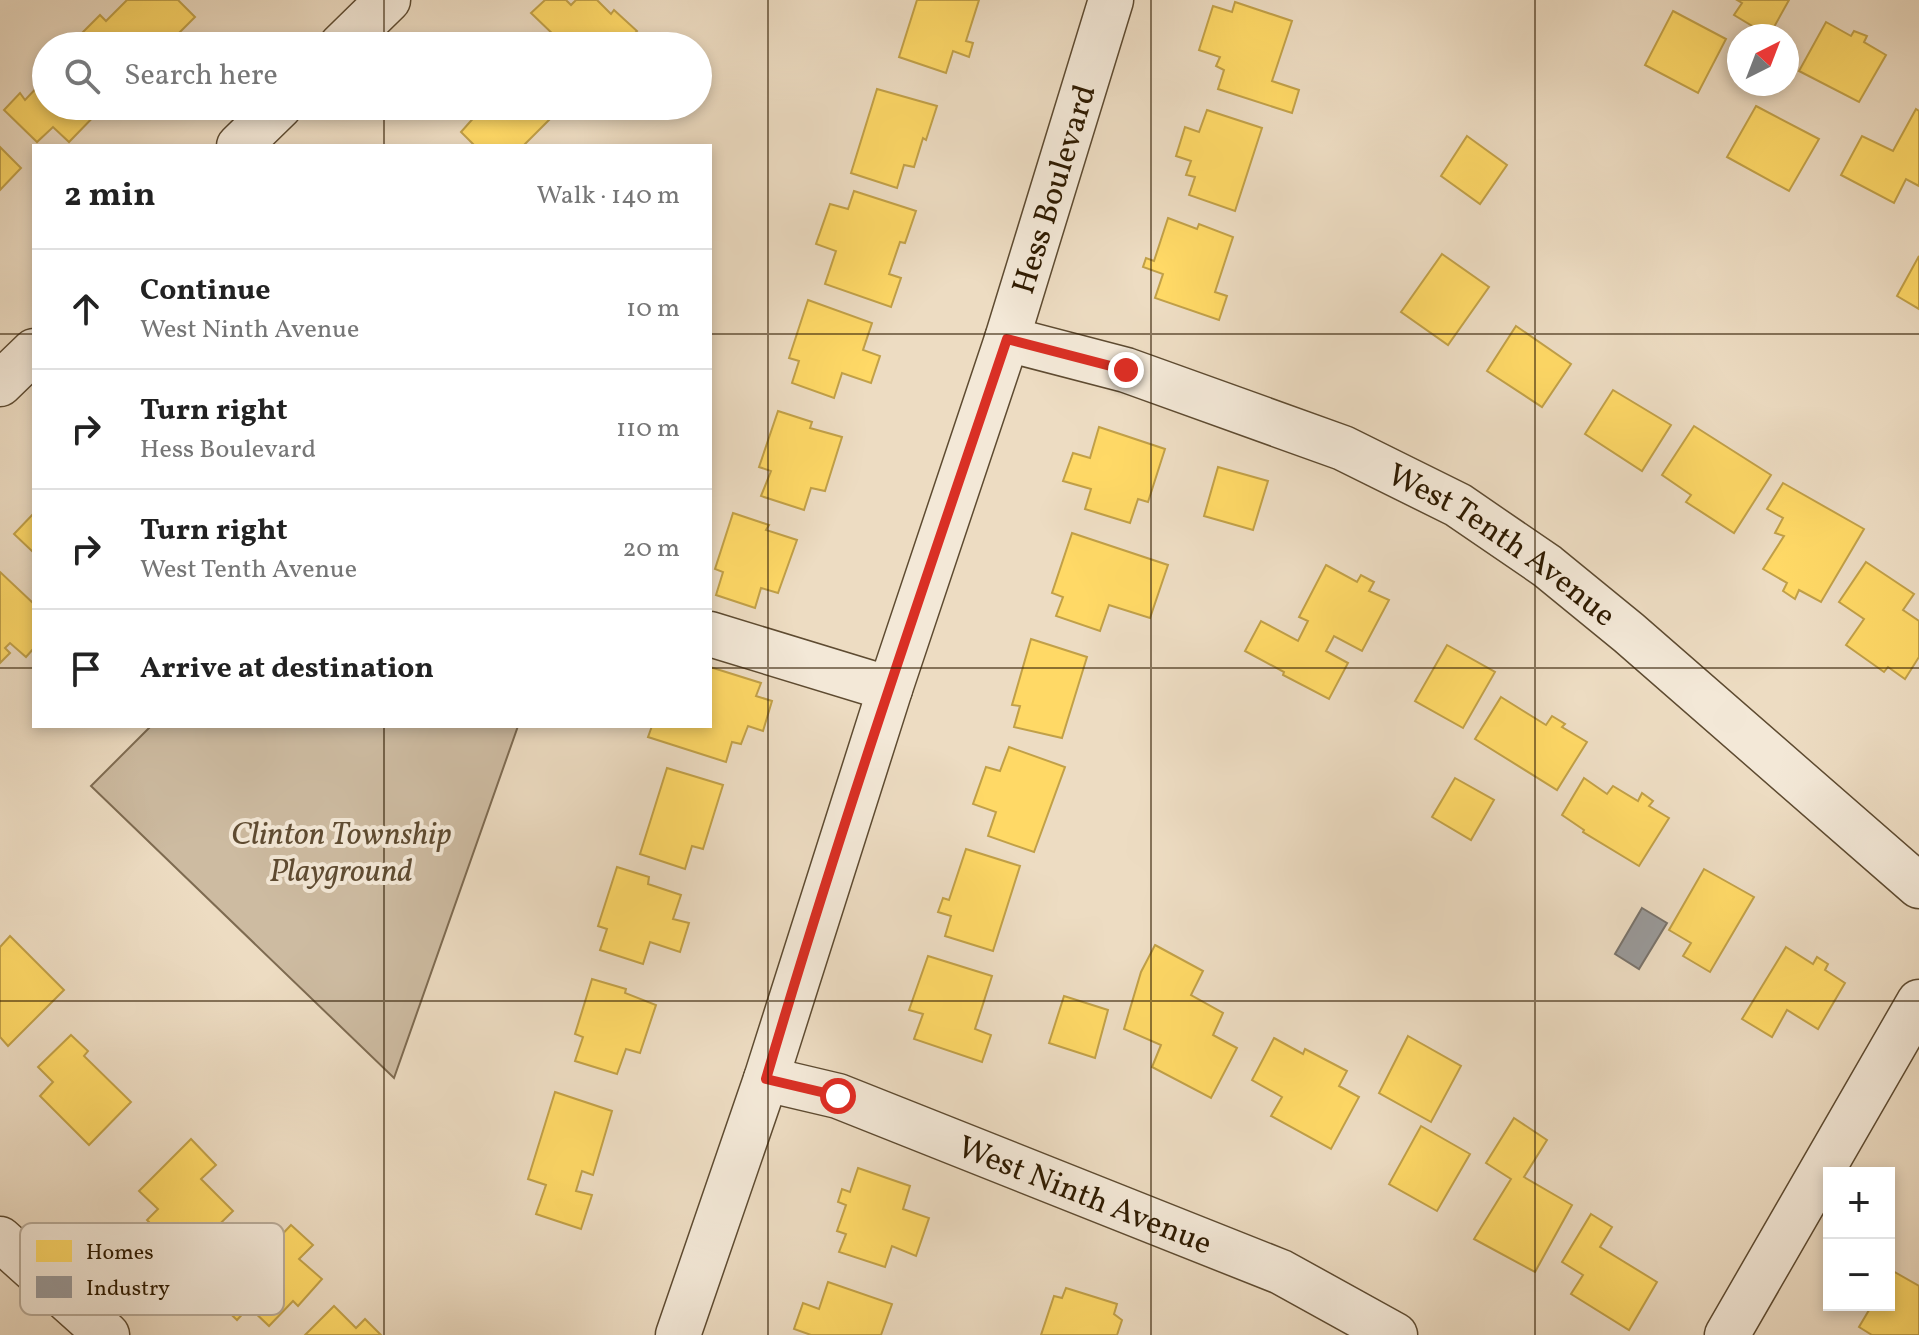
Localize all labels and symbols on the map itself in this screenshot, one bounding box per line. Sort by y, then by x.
north arrow [1727,24,1799,96]
street label: Hess Boulevard [1003,80,1109,300]
route end [1108,352,1144,388]
street label: West Tenth Avenue [1379,454,1624,638]
park label: Clinton Township Playground [231,814,451,895]
route start [820,1078,856,1114]
street label: West Ninth Avenue [951,1127,1218,1267]
legend [20,1223,284,1315]
text: Homes [86,1238,154,1269]
text: Industry [86,1274,170,1305]

